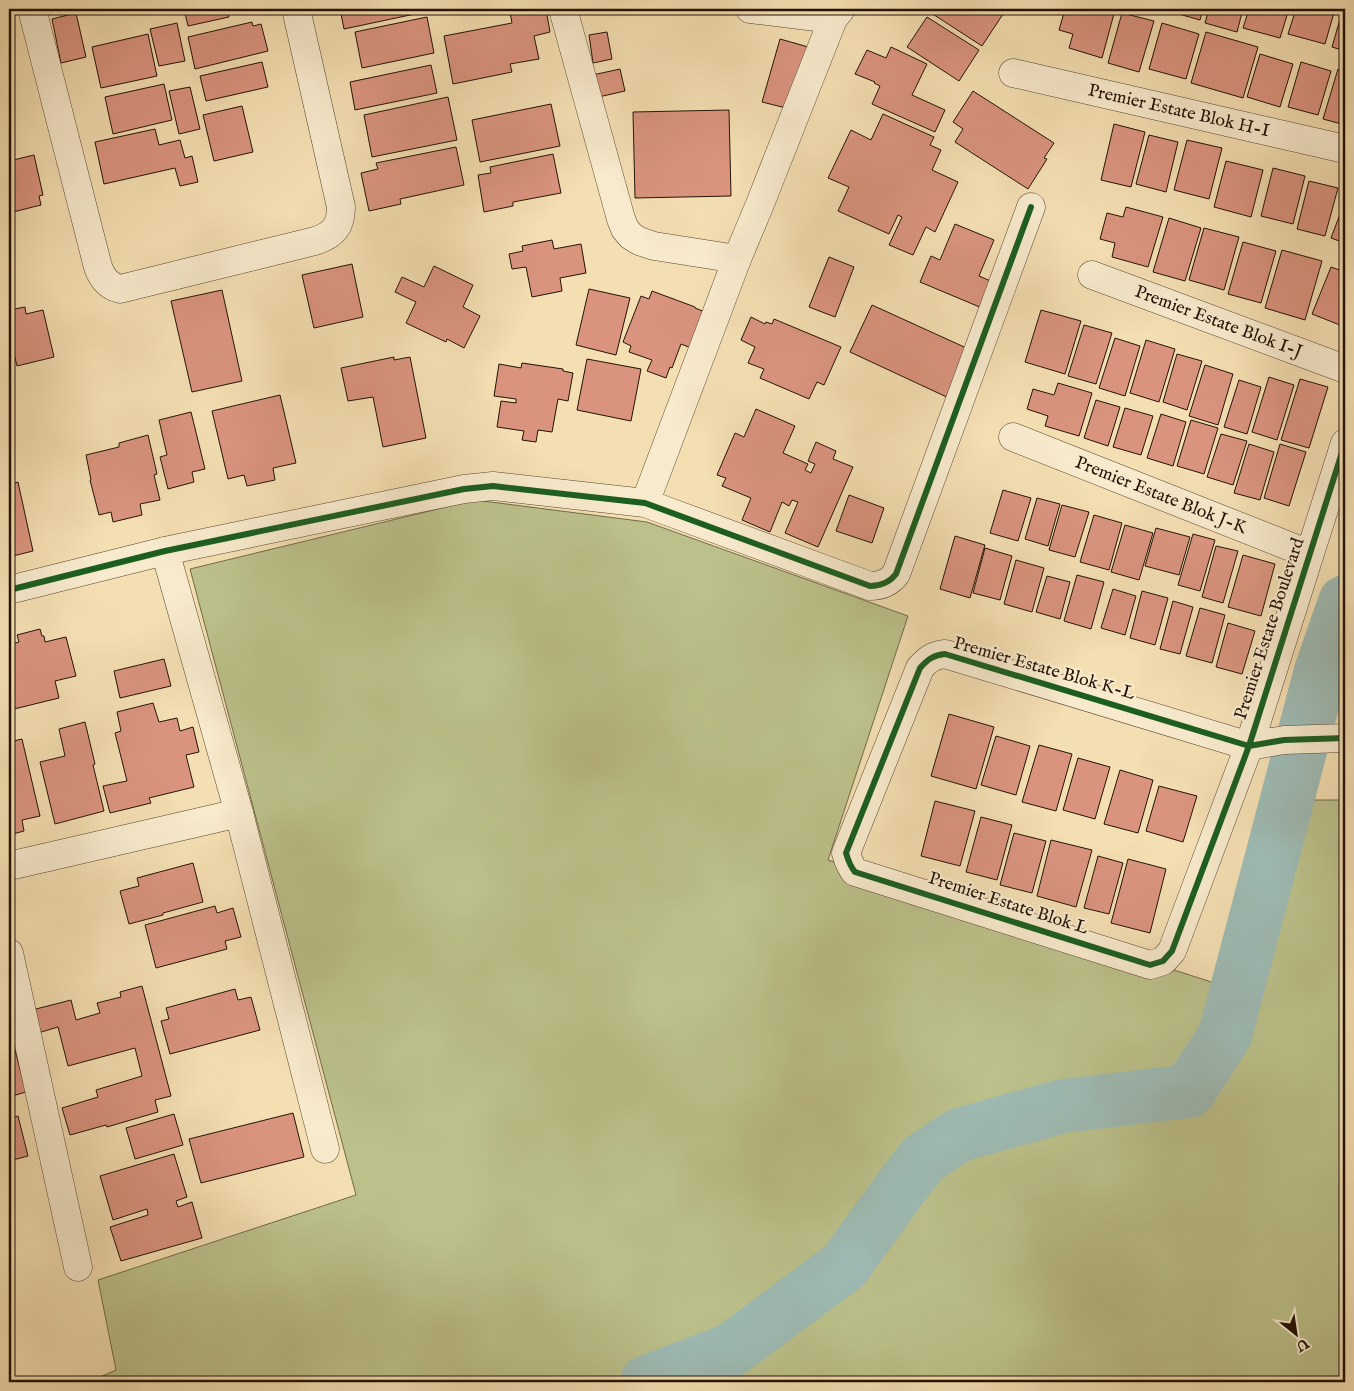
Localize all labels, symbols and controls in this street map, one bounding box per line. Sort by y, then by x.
street label: Premier Estate Blok H-I [1086,79,1272,143]
street label: Premier Estate Blok I-J [1131,280,1306,364]
street label: Premier Estate Blok J-K [1072,451,1251,540]
street label: Premier Estate Boulevard [1230,535,1310,723]
street label: Premier Estate Blok K-L [951,632,1138,706]
street label: Premier Estate Blok L [925,867,1091,941]
north arrow [1272,1308,1322,1358]
text: U [1291,1333,1313,1356]

